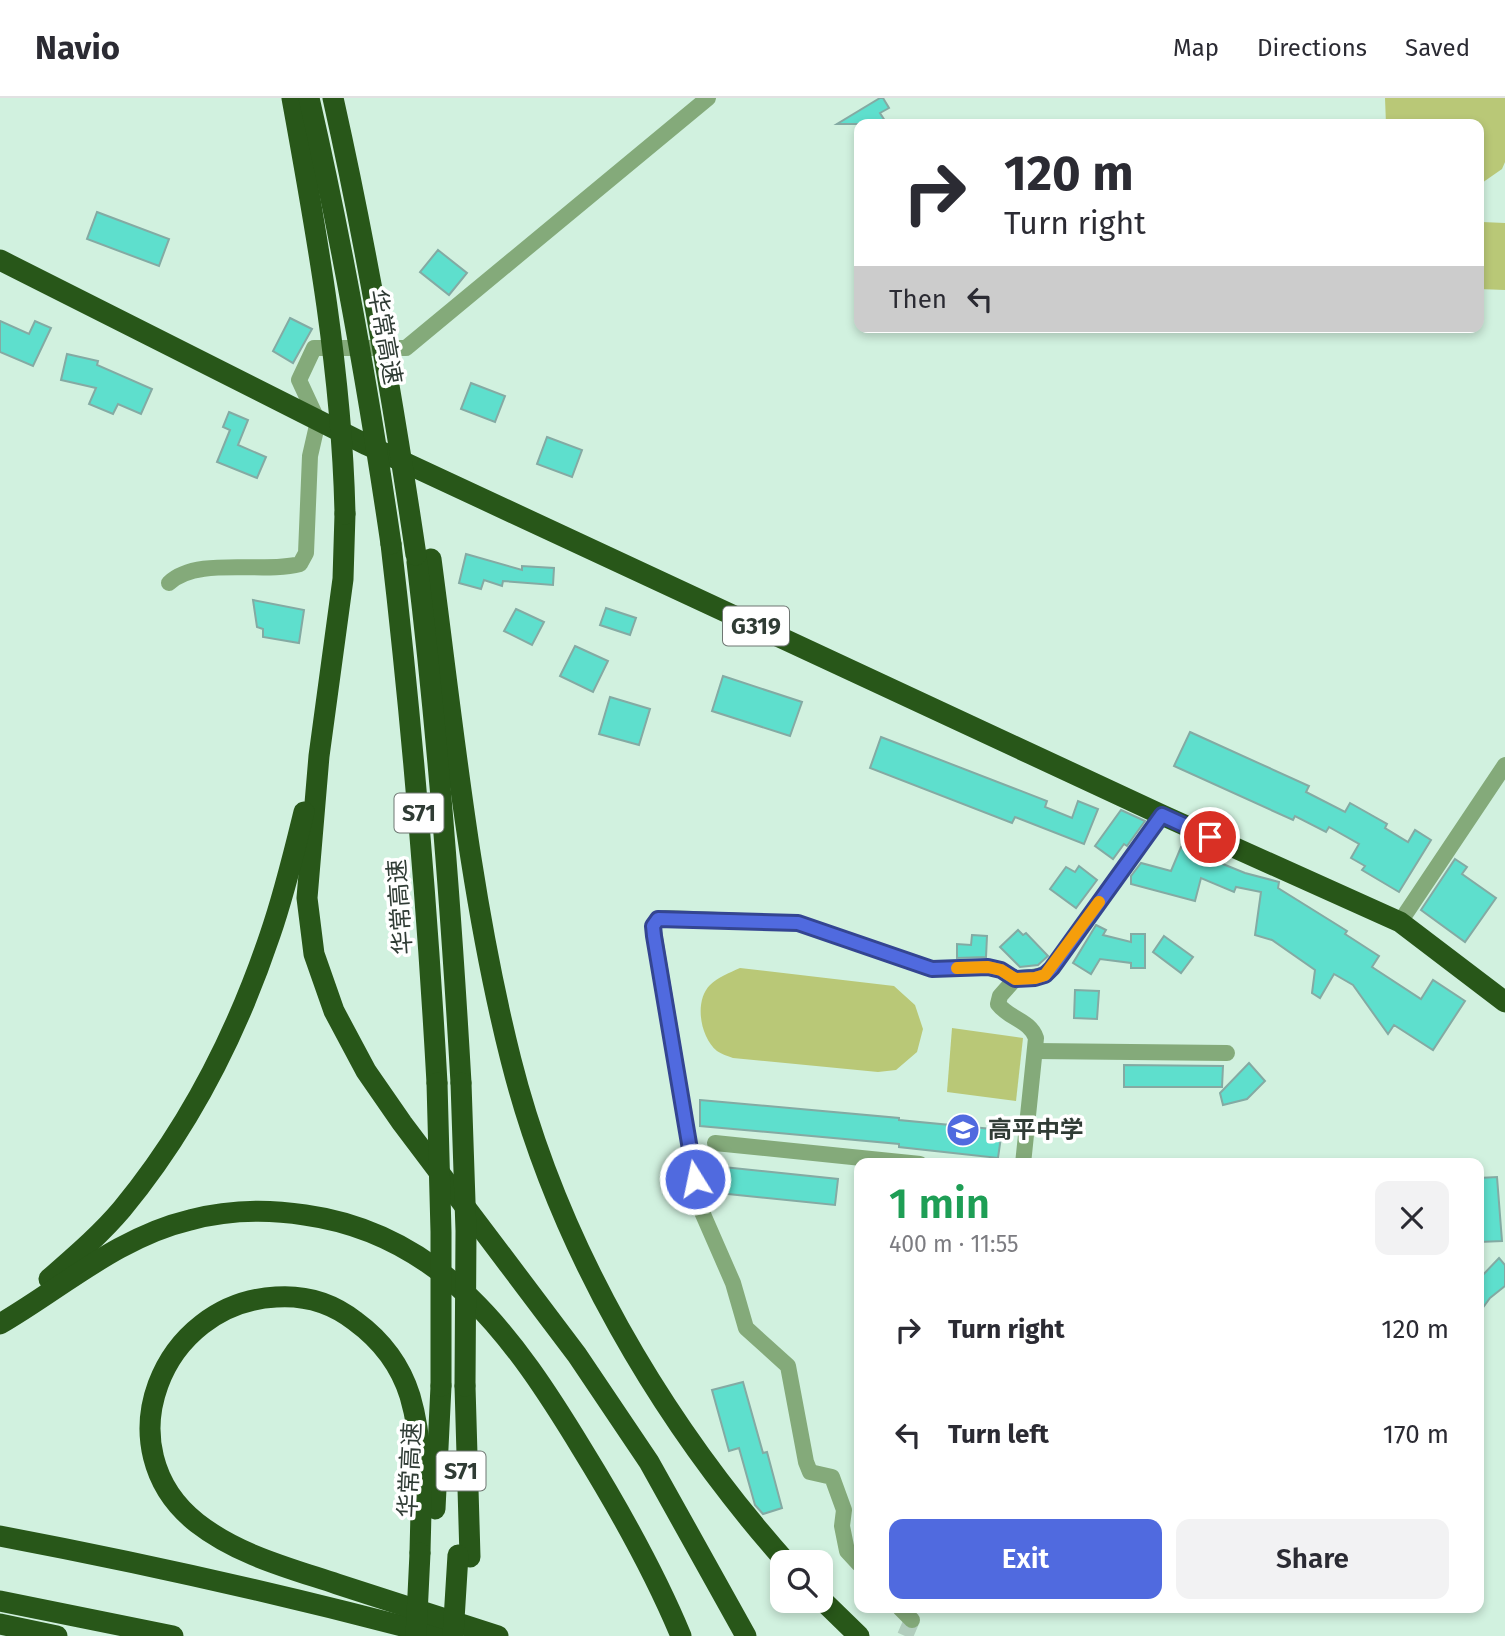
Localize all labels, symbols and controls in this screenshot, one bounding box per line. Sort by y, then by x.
text: Navio [35,28,120,68]
text: Map [1173,34,1219,62]
text: Directions [1257,34,1367,62]
text: Saved [1405,34,1470,62]
text: 120 m [1004,144,1134,203]
icon: right [889,147,980,238]
text: Turn right [1004,204,1146,242]
icon: left [961,280,999,318]
text: Then [889,284,947,315]
street label: 华常高速 [363,287,407,387]
road number: G319 [723,606,789,646]
road number: S71 [394,793,444,832]
pin [1180,807,1240,867]
icon: arrive [1191,818,1229,856]
street label: 华常高速 [383,858,417,956]
school or university icon: 高平中学 [944,1111,982,1149]
place label: 高平中学 [988,1116,1084,1144]
position arrow [658,1142,732,1216]
text: 1 min [889,1179,990,1229]
button: close [1375,1181,1449,1255]
text: 400 m · 11:55 [889,1230,1019,1258]
icon: right [889,1311,927,1349]
text: Turn right [948,1314,1065,1345]
text: 120 m [1381,1314,1449,1345]
icon: left [889,1416,927,1454]
text: Turn left [948,1419,1049,1450]
text: 170 m [1383,1419,1449,1450]
street label: 华常高速 [394,1421,426,1519]
road number: S71 [436,1452,486,1490]
button: Exit [889,1519,1162,1599]
button: Share [1176,1519,1449,1599]
map controls [770,1550,833,1613]
button: search [770,1550,833,1613]

